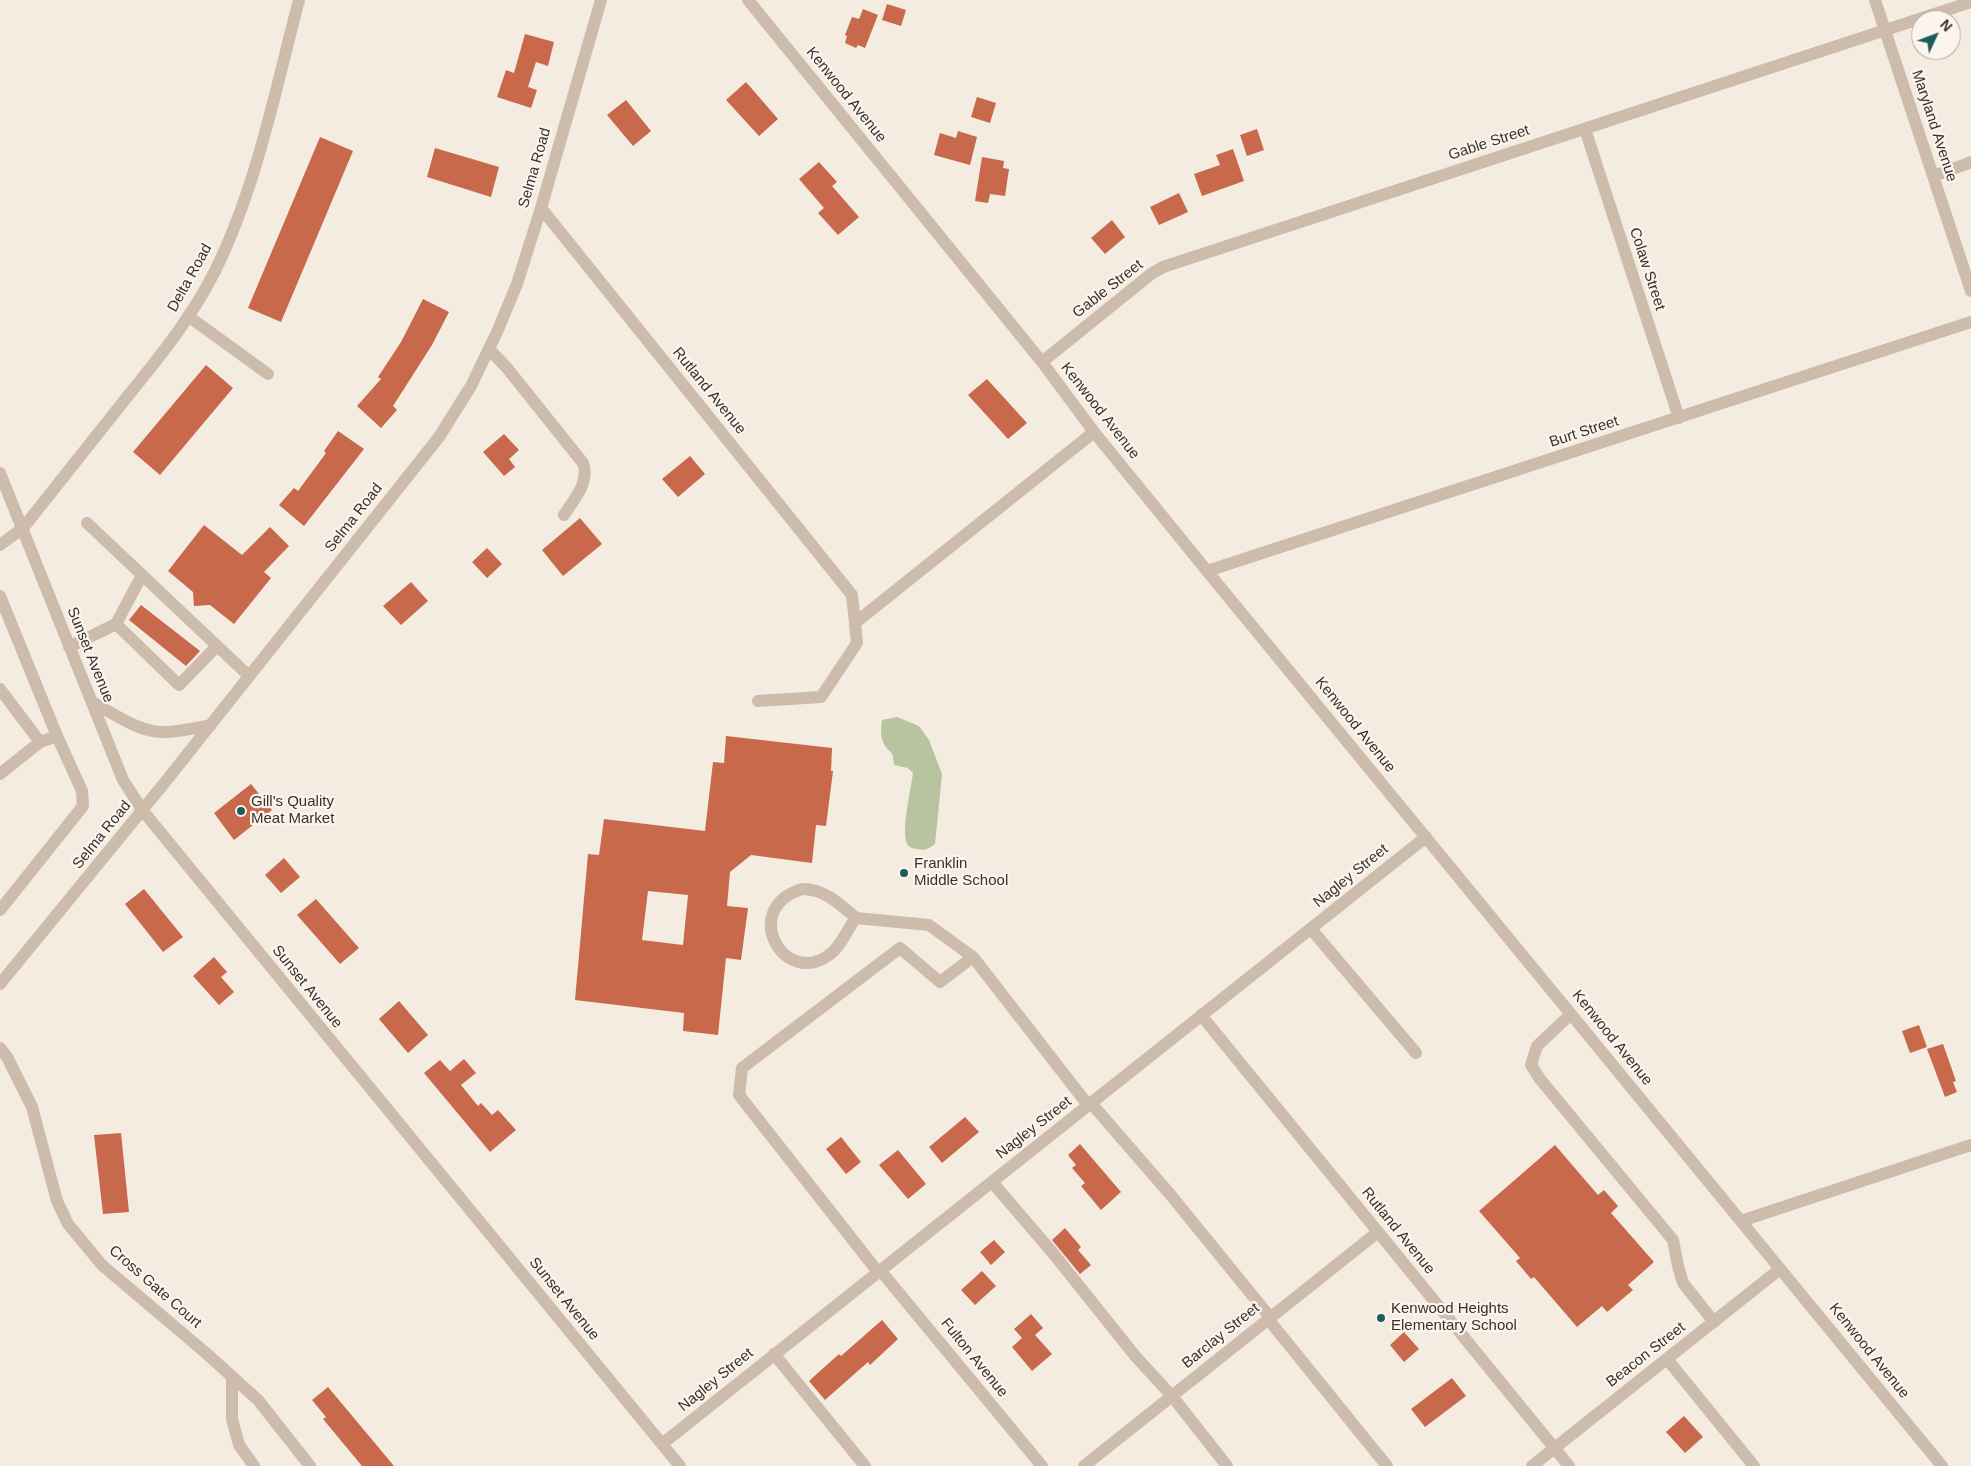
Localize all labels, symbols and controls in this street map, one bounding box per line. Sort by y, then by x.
north arrow [1911,10,1961,60]
text: N [1937,16,1956,35]
street label: Kenwood Avenue [802,44,890,146]
street label: Maryland Avenue [1907,68,1961,184]
street label: Gable Street [1446,121,1532,165]
street label: Selma Road [515,126,555,210]
street label: Colaw Street [1625,225,1669,313]
street label: Delta Road [164,241,216,315]
street label: Gable Street [1069,256,1147,322]
street label: Rutland Avenue [669,344,749,438]
street label: Kenwood Avenue [1057,359,1143,463]
street label: Burt Street [1547,412,1621,452]
street label: Selma Road [321,480,387,556]
street label: Sunset Avenue [63,605,117,705]
street label: Kenwood Avenue [1311,674,1399,776]
place label: Gill's Quality Meat Market [251,793,334,828]
street label: Selma Road [69,797,135,873]
marker: Gill's Quality Meat Market [235,805,247,817]
street label: Nagley Street [1310,840,1392,912]
place label: Franklin Middle School [914,855,1008,890]
marker: Franklin Middle School [898,867,910,879]
street label: Sunset Avenue [268,942,346,1032]
street label: Kenwood Avenue [1568,987,1656,1089]
street label: Nagley Street [993,1093,1075,1163]
street label: Rutland Avenue [1358,1184,1438,1278]
street label: Cross Gate Court [105,1242,205,1332]
street label: Sunset Avenue [525,1254,603,1344]
street label: Barclay Street [1179,1299,1263,1373]
place label: Kenwood Heights Elementary School [1391,1300,1517,1335]
street label: Kenwood Avenue [1825,1300,1913,1402]
marker: Kenwood Heights Elementary School [1375,1312,1387,1324]
street label: Fulton Avenue [937,1315,1011,1401]
street label: Beacon Street [1603,1319,1689,1391]
street label: Nagley Street [675,1344,757,1416]

